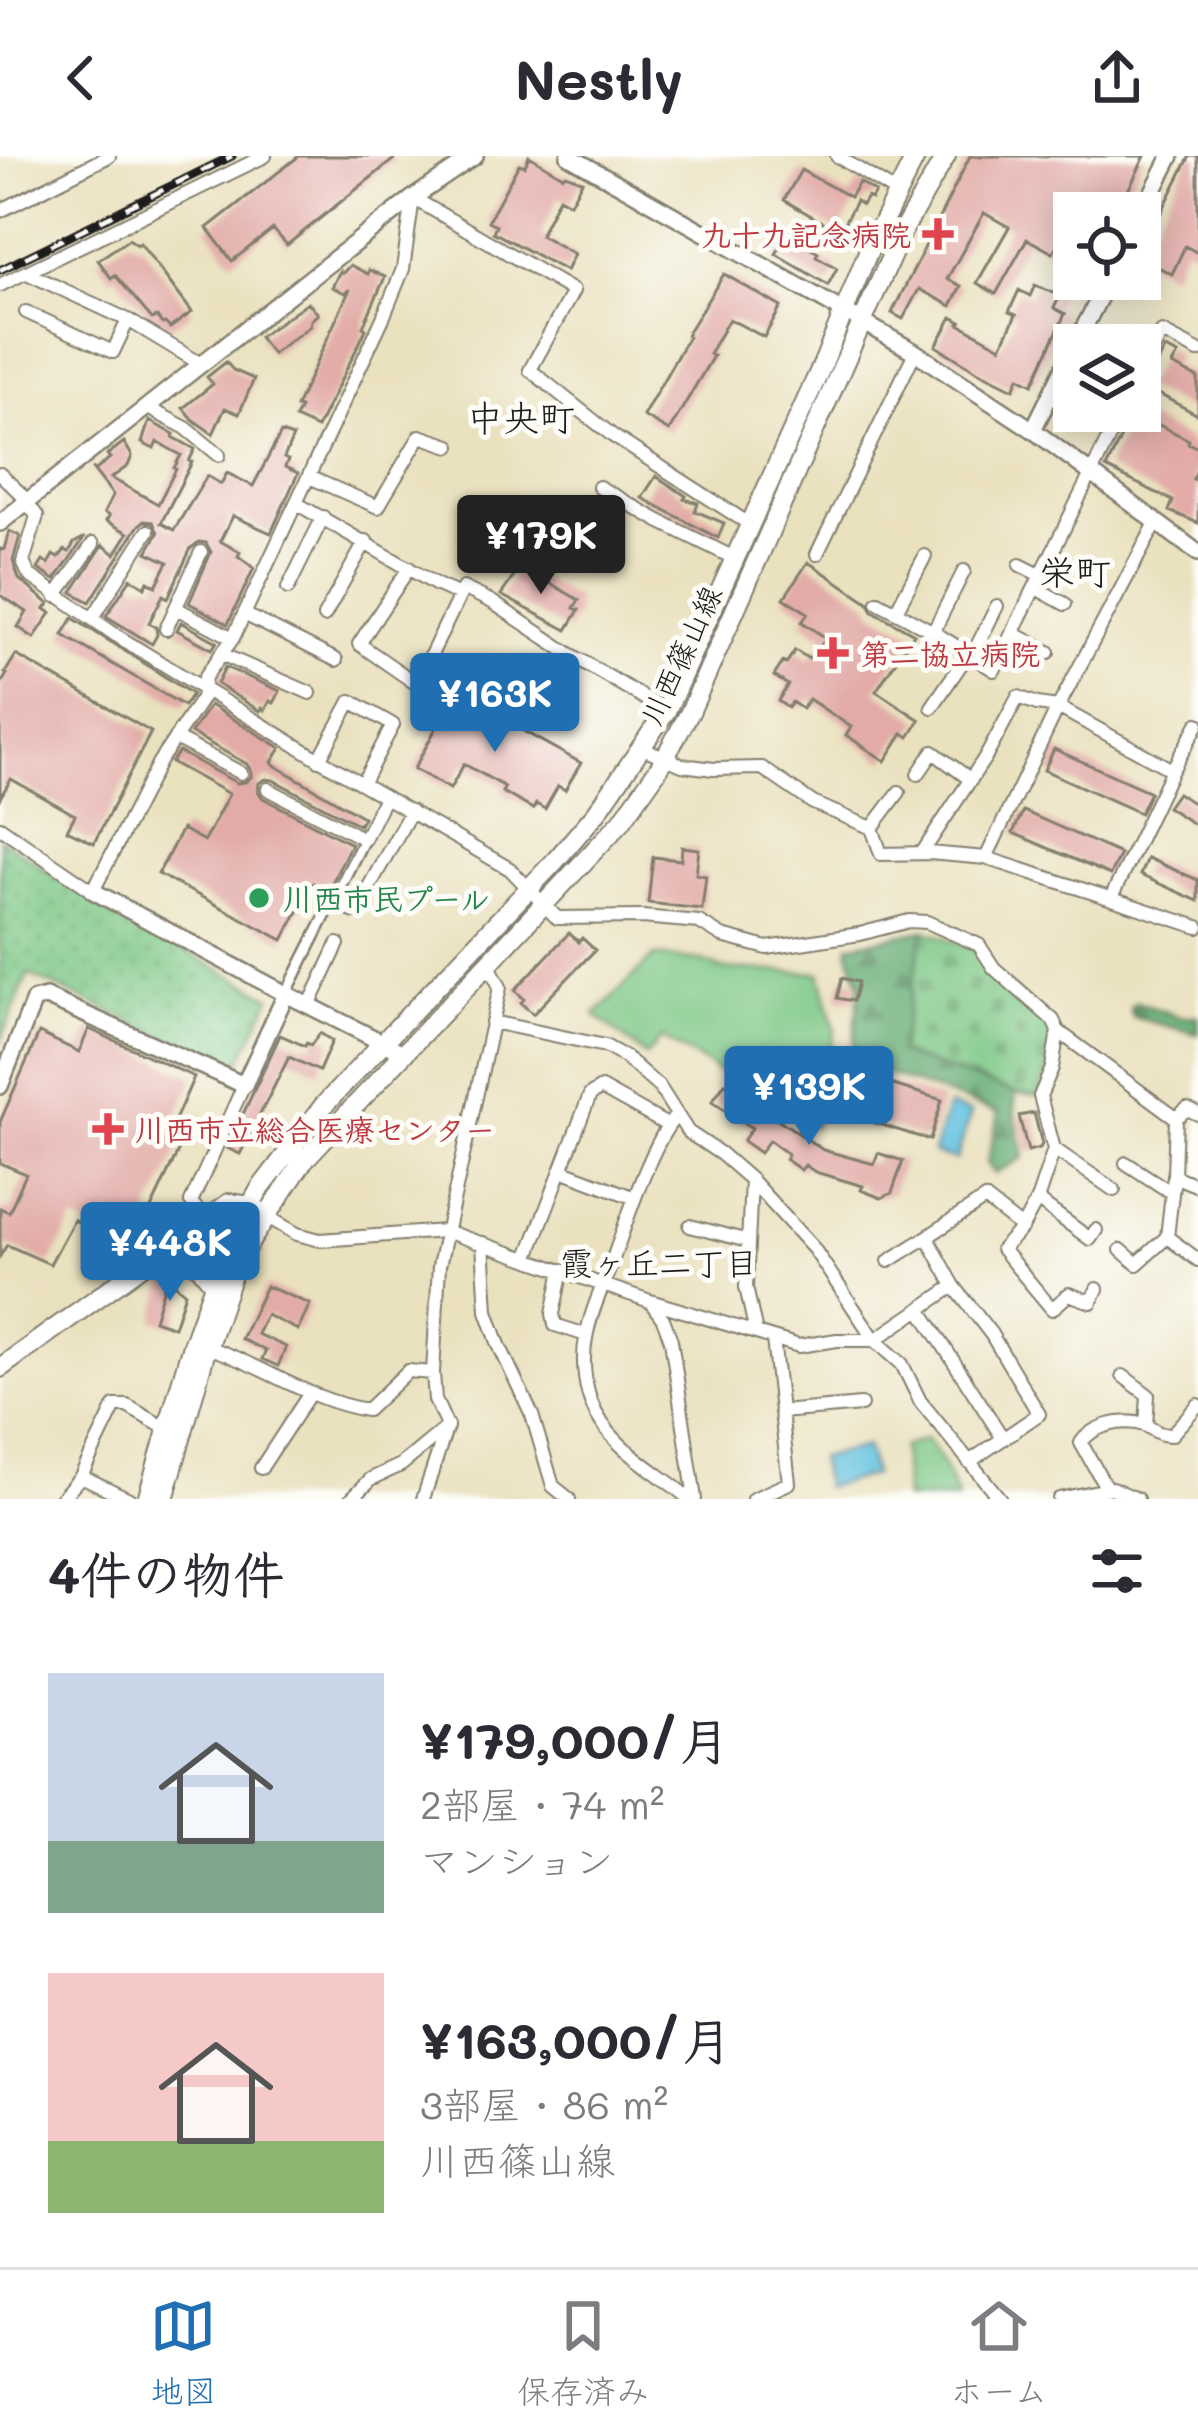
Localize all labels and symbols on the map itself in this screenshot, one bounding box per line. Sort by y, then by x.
place label: 九十九記念病院 [701,214,911,254]
marker: 九十九記念病院 [922,218,954,250]
district label: 中央町 [467,393,575,440]
pin: ¥179K [457,495,625,597]
district label: 栄町 [1039,547,1111,594]
street label: 川西篠山線 [630,579,730,731]
place label: 第二協立病院 [860,633,1040,673]
marker: 第二協立病院 [817,637,849,669]
pin: ¥163K [411,653,579,755]
place label: 川西市民プール [283,878,490,918]
marker: 川西市民プール [246,885,272,911]
pin: ¥139K [725,1046,893,1148]
place label: 川西市立総合医療センター [135,1109,495,1149]
marker: 川西市立総合医療センター [92,1113,124,1145]
pin: ¥448K [86,1202,254,1304]
district label: 霞ヶ丘二丁目 [560,1240,758,1283]

